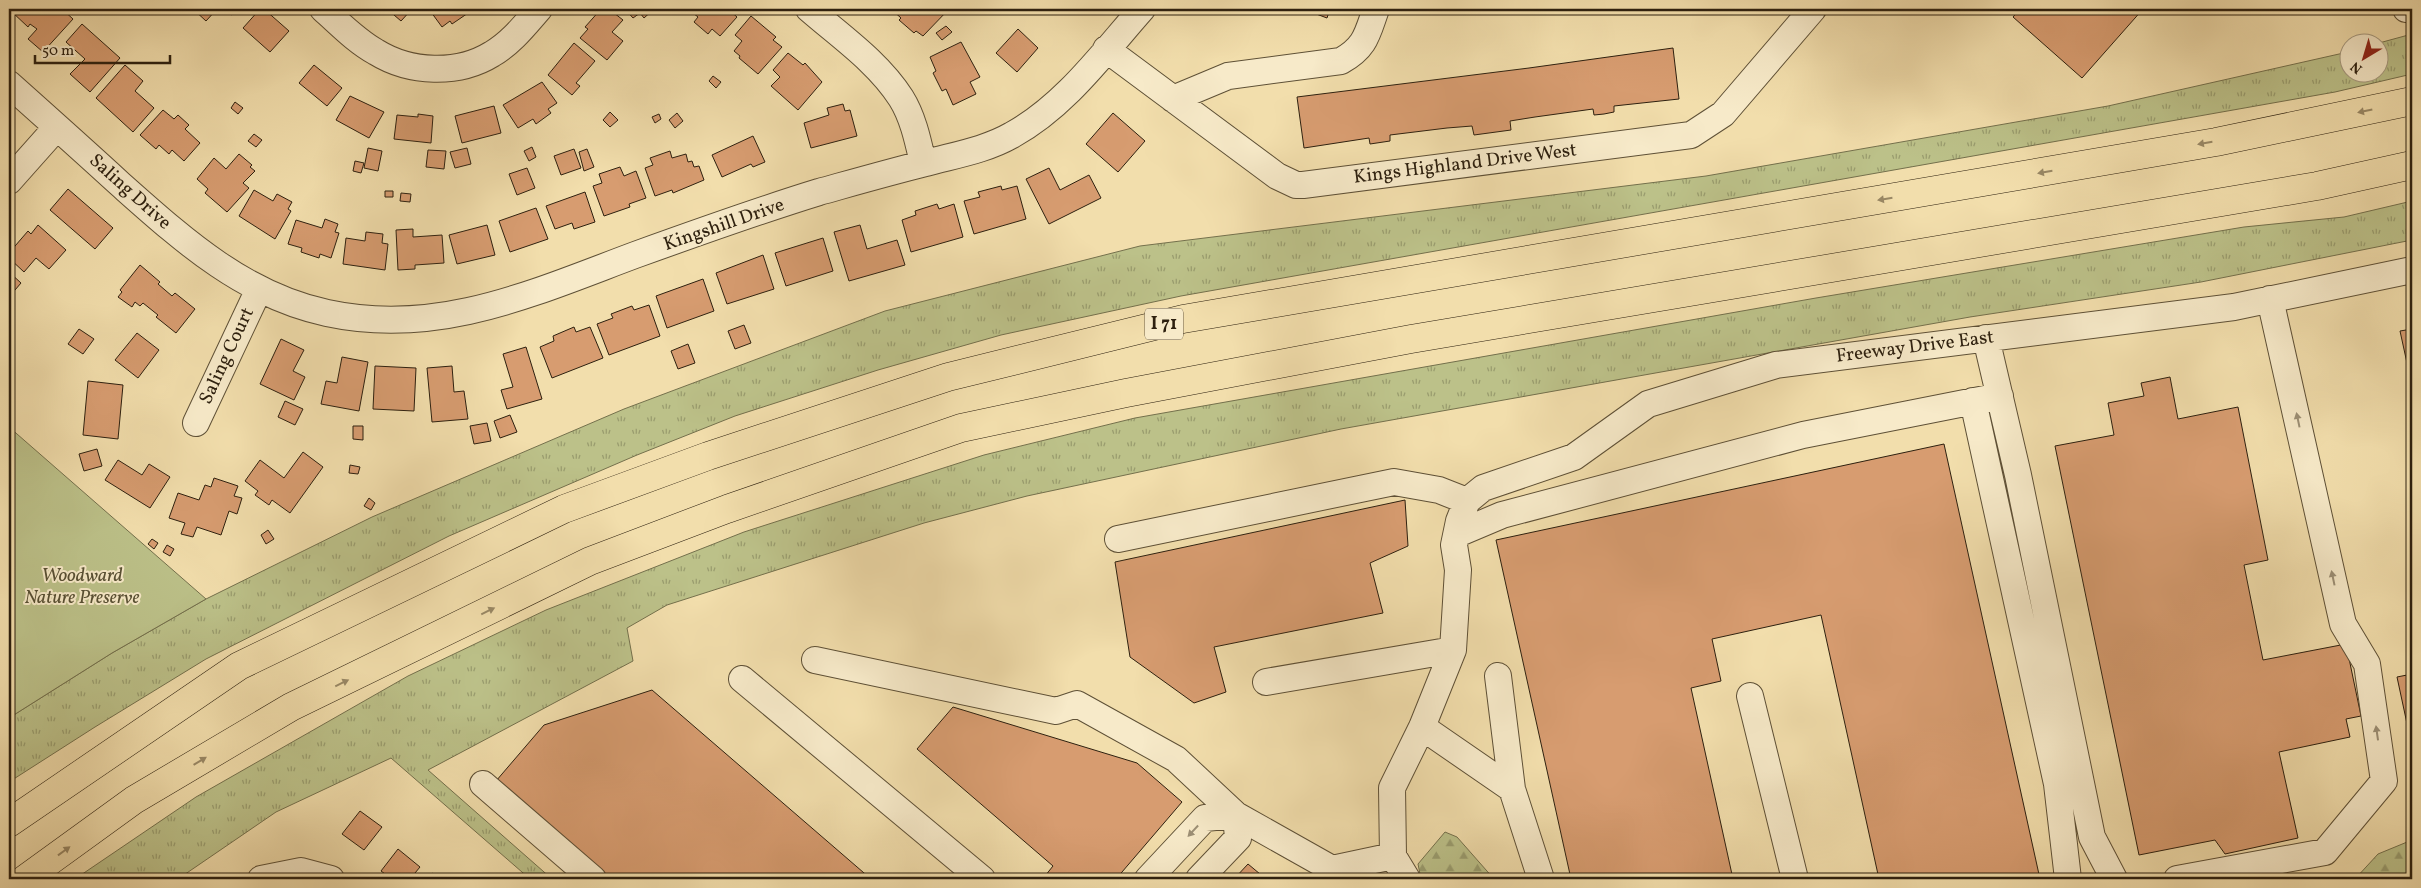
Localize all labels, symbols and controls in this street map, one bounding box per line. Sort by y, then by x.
scale bar [35,32,170,64]
north arrow [2338,32,2388,82]
text: 50 m [42,41,74,62]
text: N [2347,56,2367,78]
one-way arrow [2357,107,2372,115]
street label: Kings Highland Drive West [1352,137,1578,191]
one-way arrow [2197,140,2213,148]
street label: Saling Drive [83,148,177,236]
one-way arrow [2037,168,2053,176]
street label: Kingshill Drive [660,192,788,258]
one-way arrow [1877,195,1893,203]
street label: Saling Court [193,303,261,409]
road number: I 71 [1145,308,1183,339]
street label: Freeway Drive East [1835,324,1996,370]
one-way arrow [2294,411,2302,427]
park label: Woodward Nature Preserve [25,563,139,611]
one-way arrow [2329,571,2337,586]
one-way arrow [481,607,495,615]
one-way arrow [335,679,349,687]
one-way arrow [2372,724,2380,740]
one-way arrow [193,757,206,766]
one-way arrow [1187,825,1199,837]
one-way arrow [57,846,71,856]

